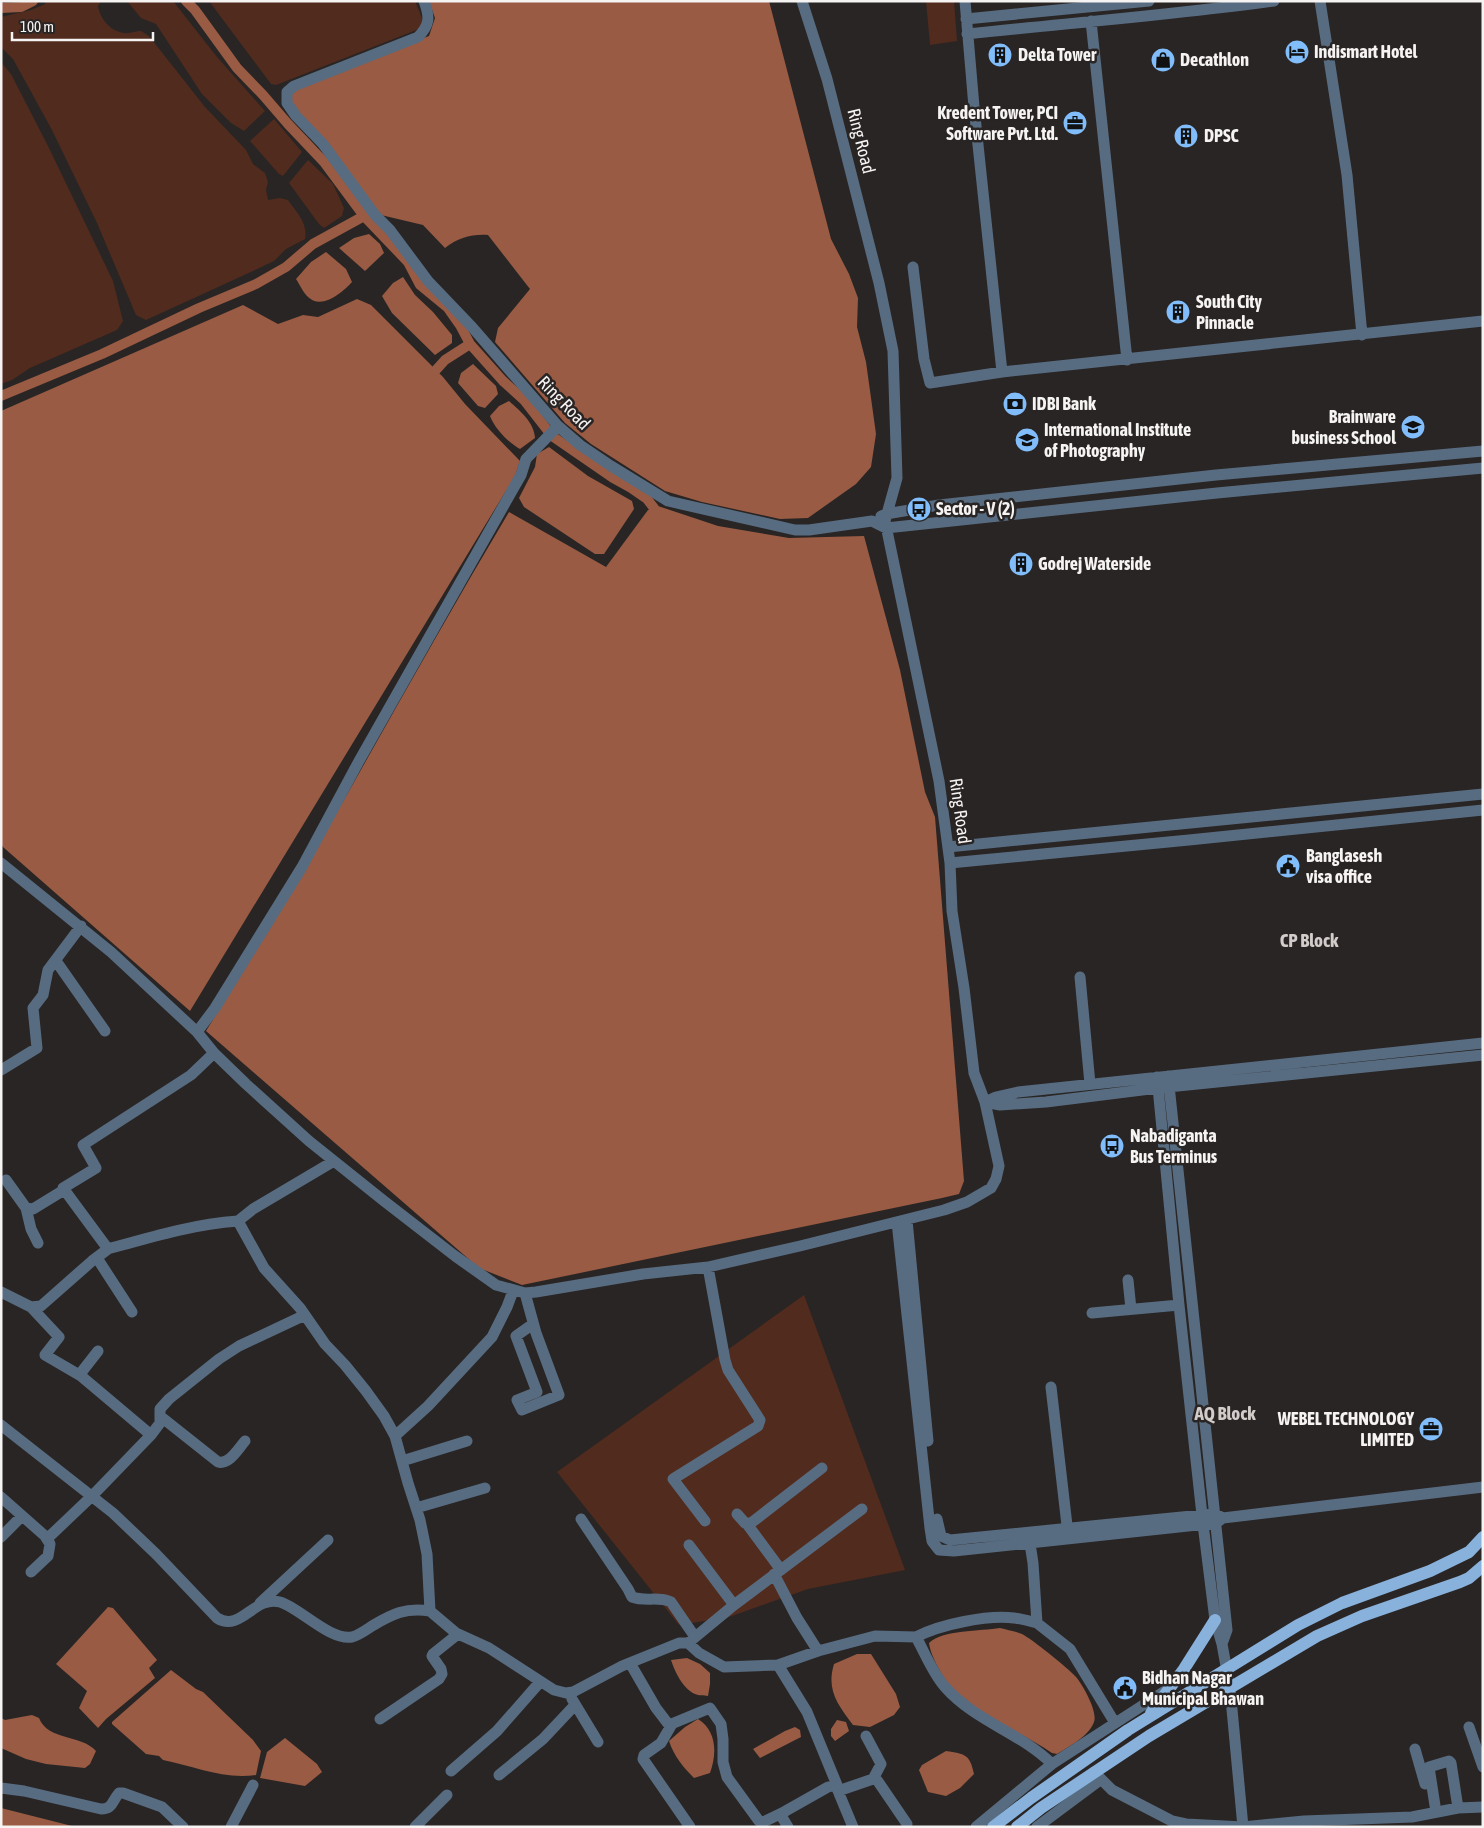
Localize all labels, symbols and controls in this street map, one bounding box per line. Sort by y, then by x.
scale bar [12,10,154,42]
text: 100 m [20,18,54,35]
hotel icon: Indismart Hotel [1284,39,1310,65]
place label: Indismart Hotel [1314,41,1418,62]
building icon: Delta Tower [987,42,1013,68]
place label: Delta Tower [1018,44,1097,65]
shop icon: Decathlon [1150,47,1176,73]
place label: Decathlon [1180,49,1249,70]
place label: Kredent Tower, PCI Software Pvt. Ltd. [937,102,1058,144]
street label: Ring Road [843,106,880,176]
office icon: Kredent Tower, PCI Software Pvt. Ltd. [1062,110,1088,136]
building icon: DPSC [1173,123,1199,149]
place label: DPSC [1204,125,1239,146]
place label: South City Pinnacle [1196,291,1263,333]
building icon: South City Pinnacle [1165,299,1191,325]
street label: Ring Road [534,371,595,434]
bank icon: IDBI Bank [1002,391,1028,417]
place label: IDBI Bank [1032,393,1097,414]
place label: Brainware business School [1292,406,1396,448]
school or university icon: Brainware business School [1400,414,1426,440]
place label: International Institute of Photography [1044,419,1191,461]
school or university icon: International Institute of Photography [1014,427,1040,453]
bus stop icon: Sector - V (2) [906,496,932,522]
place label: Sector - V (2) [936,498,1015,519]
building icon: Godrej Waterside [1008,551,1034,577]
place label: Godrej Waterside [1038,553,1151,574]
street label: Ring Road [945,777,976,845]
place label: Banglasesh visa office [1306,845,1382,887]
public building icon: Banglasesh visa office [1275,853,1301,879]
district label: CP Block [1280,929,1339,951]
place label: Nabadiganta Bus Terminus [1130,1125,1218,1167]
bus stop icon: Nabadiganta Bus Terminus [1099,1133,1125,1159]
district label: AQ Block [1193,1402,1256,1424]
place label: WEBEL TECHNOLOGY LIMITED [1277,1408,1415,1450]
office icon: WEBEL TECHNOLOGY LIMITED [1418,1416,1444,1442]
place label: Bidhan Nagar Municipal Bhawan [1142,1667,1264,1709]
public building icon: Bidhan Nagar Municipal Bhawan [1112,1675,1138,1701]

